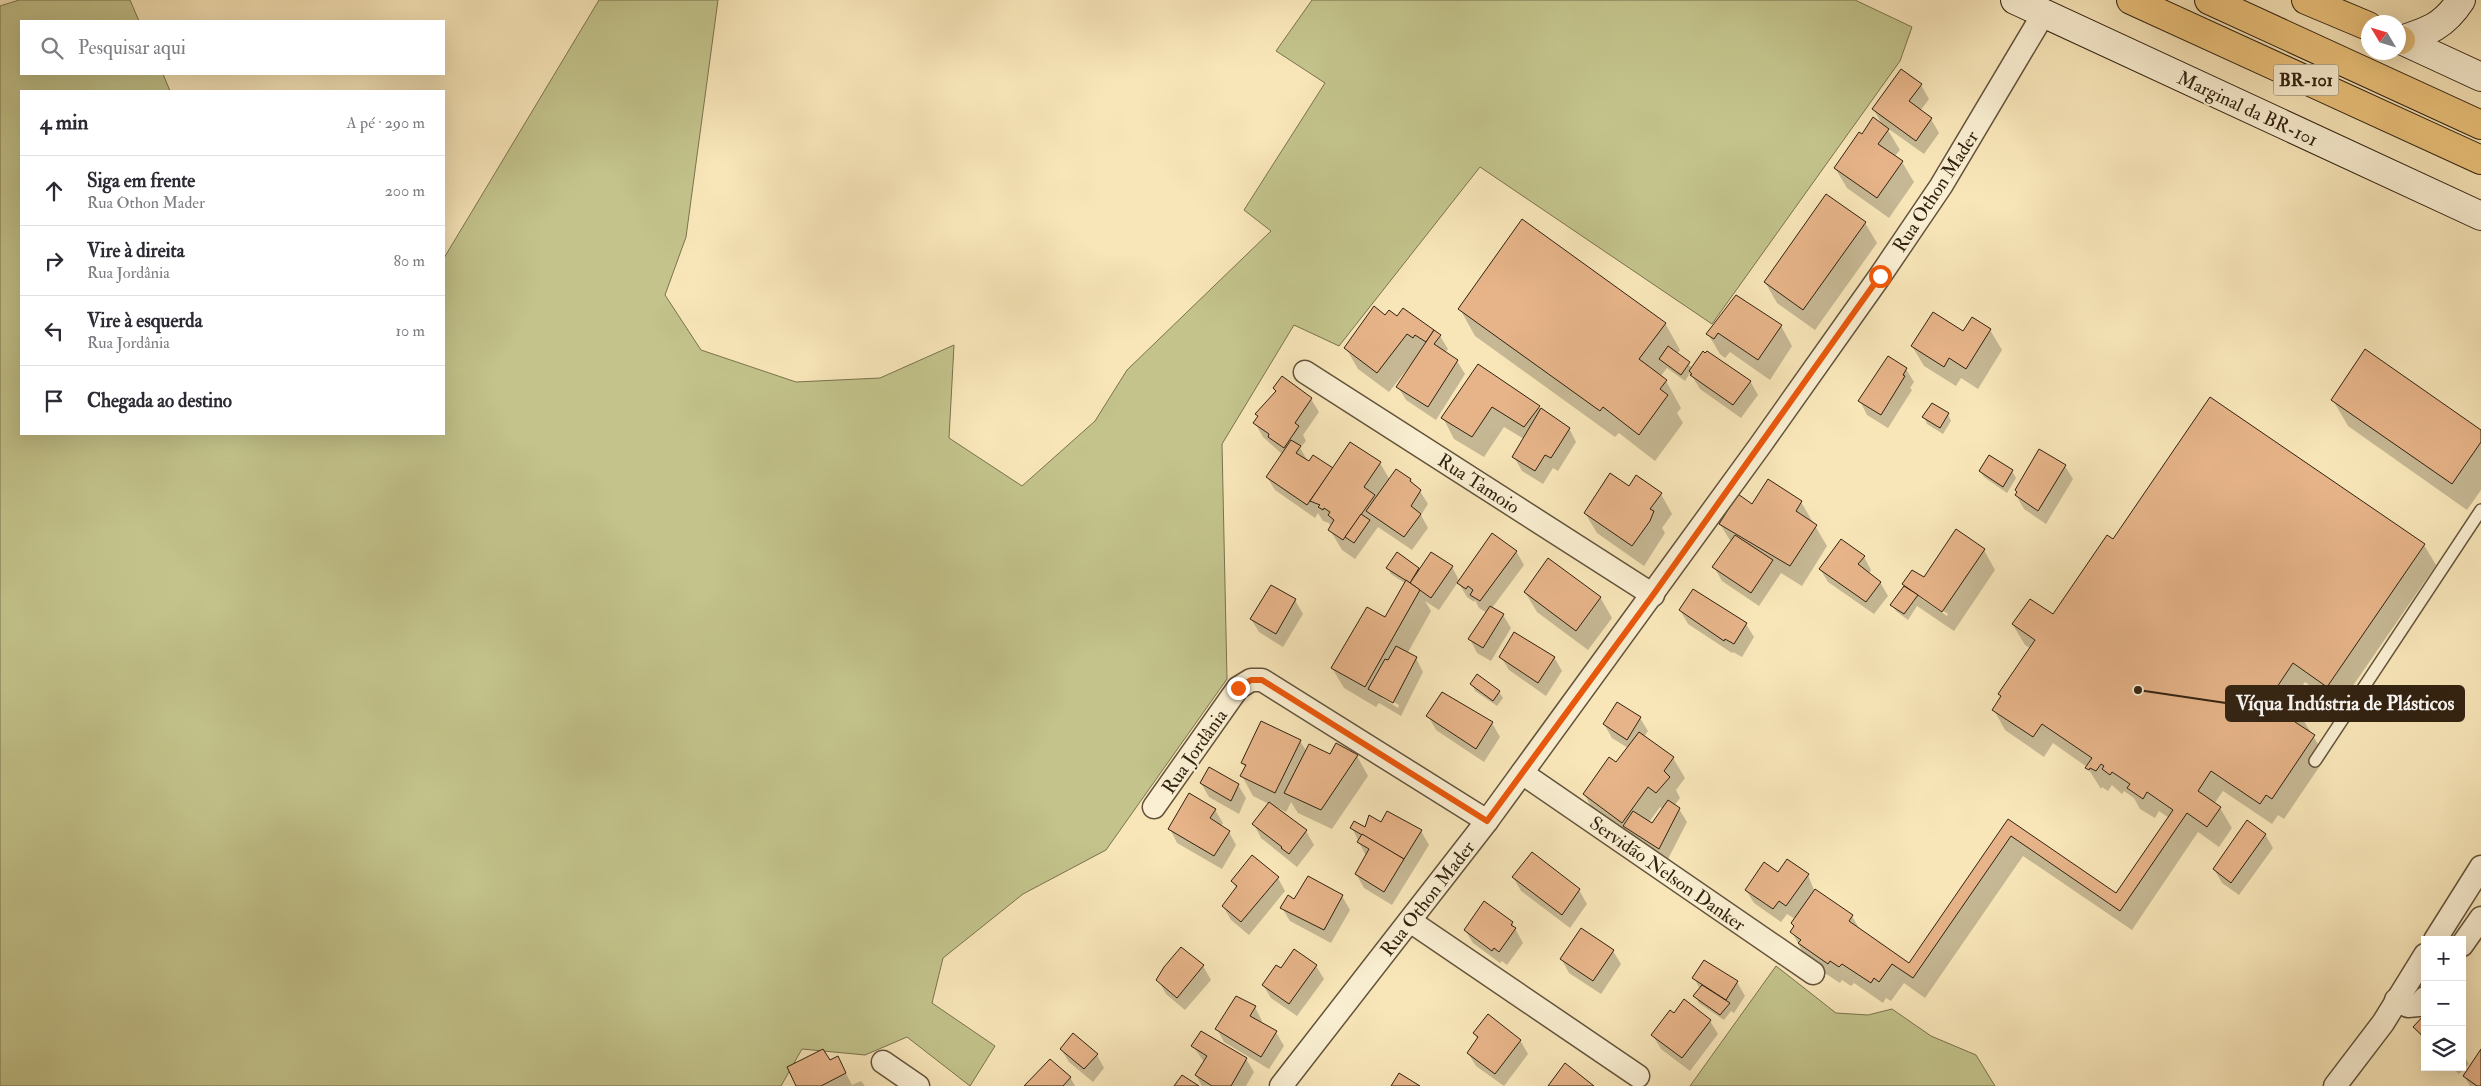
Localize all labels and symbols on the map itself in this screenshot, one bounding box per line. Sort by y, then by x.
north arrow [2361,15,2406,60]
road number: BR-101 [2274,64,2338,96]
street label: Marginal da BR-101 [2174,66,2322,152]
street label: Rua Othon Mader [1888,126,1984,257]
route start [1869,265,1892,288]
street label: Rua Tamoio [1433,449,1524,519]
route end [1227,677,1250,700]
callout: Víqua Indústria de Plásticos [2226,686,2464,721]
text: Víqua Indústria de Plásticos [2235,691,2454,717]
street label: Rua Jordânia [1157,704,1233,799]
street label: Servidão Nelson Danker [1585,811,1750,937]
street label: Rua Othon Mader [1375,836,1480,961]

